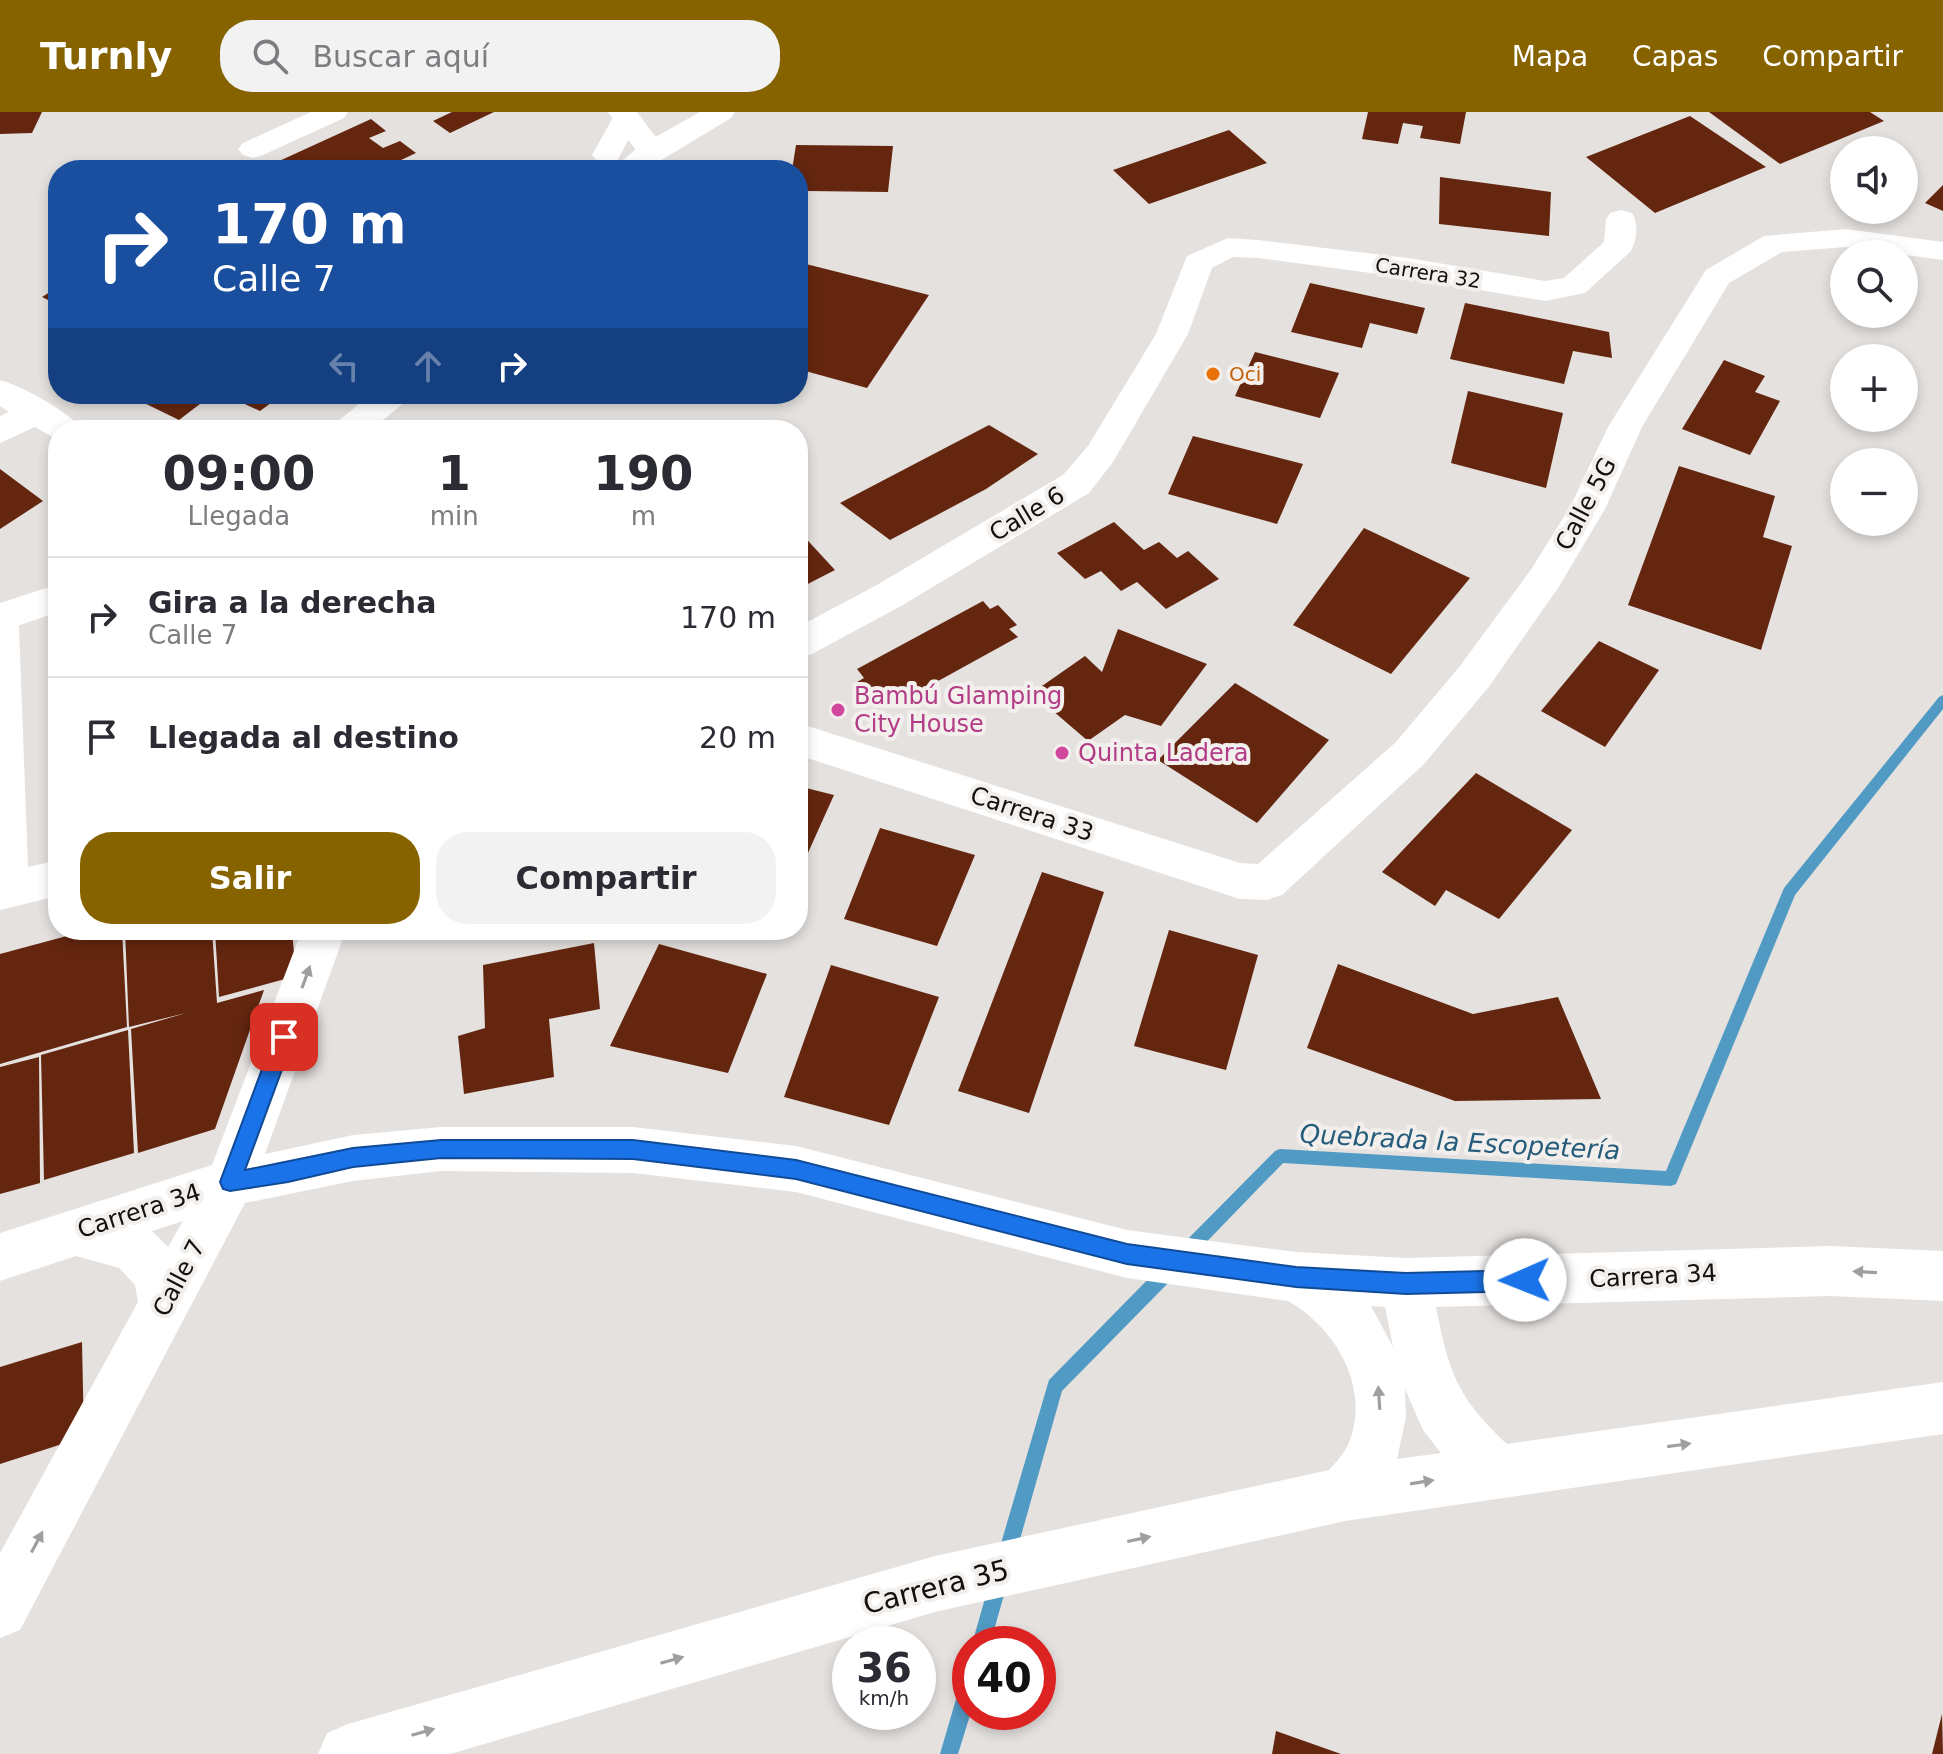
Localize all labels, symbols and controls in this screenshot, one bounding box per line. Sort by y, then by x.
search box [220,20,780,92]
text: Turnly [40,34,172,78]
icon: search [248,34,292,78]
text: Buscar aquí [312,39,489,74]
text: Mapa [1512,40,1588,73]
text: Capas [1632,40,1718,73]
text: Compartir [1762,40,1903,73]
map controls [1830,136,1918,536]
button: sound [1830,136,1918,224]
text: 170 m [212,191,407,256]
icon: right [80,192,184,296]
button: search [1830,240,1918,328]
street label: Carrera 32 [1374,253,1482,293]
text: Calle 7 [212,258,336,299]
icon: left [322,344,366,388]
icon: ahead [406,344,450,388]
icon: right [490,344,534,388]
button: + [1830,344,1918,432]
place label: Oci [1229,362,1261,386]
marker: Oci [1204,365,1222,383]
text: 09:00 [162,445,315,501]
text: 1 [438,445,471,501]
text: 190 [593,445,693,501]
button: − [1830,448,1918,536]
street label: Calle 5G [1550,453,1622,555]
street label: Calle 6 [984,481,1070,547]
text: Llegada [188,501,290,531]
text: min [430,501,479,531]
text: m [631,501,656,531]
text: Gira a la derecha [148,585,436,620]
icon: right [80,595,124,639]
text: 170 m [680,600,776,635]
text: Calle 7 [148,620,237,650]
place label: Bambú Glamping City House [854,682,1062,738]
marker: Bambú Glamping City House [829,701,847,719]
icon: arrive [80,715,124,759]
text: Llegada al destino [148,720,459,755]
text: 20 m [699,720,776,755]
place label: Quinta Ladera [1078,739,1248,767]
marker: Quinta Ladera [1053,744,1071,762]
street label: Carrera 33 [967,781,1097,847]
button: Salir [80,832,420,924]
button: Compartir [436,832,776,924]
one-way arrow [300,965,313,989]
pin [250,1003,318,1071]
icon: arrive [262,1015,306,1059]
water label: Quebrada la Escopetería [1299,1119,1621,1165]
street label: Carrera 34 [74,1178,204,1244]
street label: Calle 7 [147,1235,211,1321]
position arrow [1483,1238,1567,1322]
street label: Carrera 34 [1588,1259,1718,1293]
one-way arrow [1852,1266,1877,1279]
one-way arrow [1372,1385,1385,1410]
one-way arrow [1667,1438,1692,1451]
one-way arrow [1410,1475,1435,1488]
one-way arrow [30,1530,44,1553]
one-way arrow [1127,1532,1152,1545]
street label: Carrera 35 [860,1553,1012,1621]
speed limit sign: 40 [952,1626,1056,1730]
text: 36 [856,1645,912,1691]
one-way arrow [661,1653,685,1666]
text: km/h [859,1686,909,1710]
one-way arrow [411,1725,435,1738]

